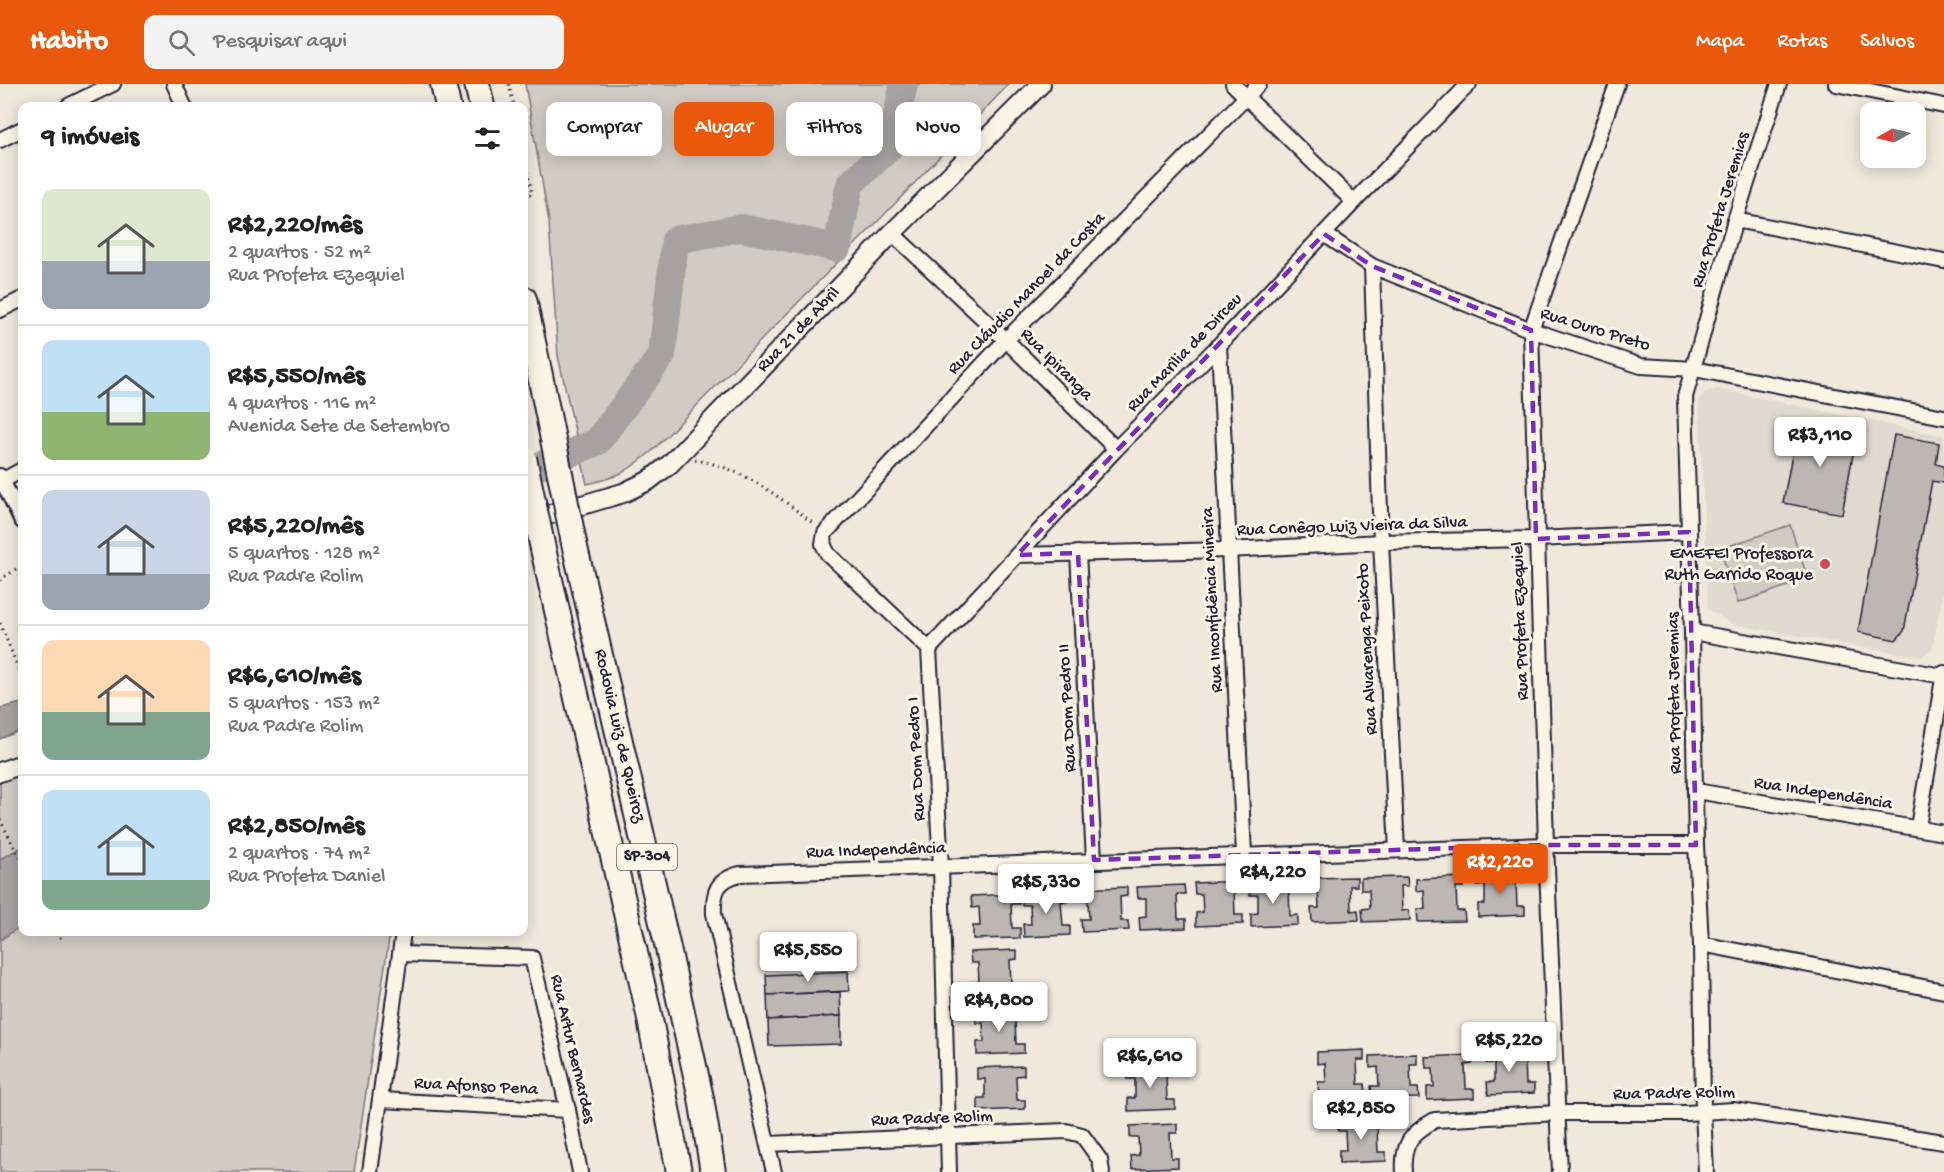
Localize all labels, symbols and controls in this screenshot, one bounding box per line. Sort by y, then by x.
search box [144,15,564,69]
text: Habito [30,26,108,59]
icon: search [165,26,198,59]
text: Pesquisar aqui [213,29,347,55]
text: Mapa [1696,30,1744,55]
text: Rotas [1777,30,1827,55]
text: Salvos [1860,30,1914,55]
chip: Comprar [546,102,662,156]
chip: Alugar [674,102,774,156]
chip: Filtros [786,102,883,156]
chip: Novo [895,102,981,156]
north arrow [1860,102,1926,168]
map controls [1860,102,1926,168]
icon: filters [471,122,504,155]
text: 9 imóveis [42,123,139,154]
street label: Rua Profeta Jeremias [1687,128,1755,291]
street label: Rua Cláudio Manoel da Costa [944,208,1111,380]
text: R$2,220/mês [228,211,362,242]
icon: home [90,213,162,285]
text: 2 quartos · 52 m² [228,242,371,265]
text: Rua Profeta Ezequiel [228,265,405,288]
street label: Rua 21 de Abril [753,283,845,377]
street label: Rua Marilia de Dirceu [1123,289,1247,417]
street label: Rua Ouro Preto [1538,303,1652,357]
street label: Rua Ipiranga [1015,324,1097,406]
text: R$5,550/mês [228,362,365,393]
icon: home [90,364,162,436]
text: 4 quartos · 116 m² [228,393,377,416]
text: Avenida Sete de Setembro [228,416,450,439]
pin: R$3,110 [1765,417,1875,468]
text: R$3,110 [1788,425,1852,448]
street label: Rua Inconfidência Mineira [1198,506,1228,693]
text: R$5,220/mês [228,512,363,543]
street label: Rua Conêgo Luiz Vieira da Silva [1236,512,1469,542]
icon: home [90,514,162,586]
street label: Rua Profeta Ezequiel [1508,541,1534,701]
text: 5 quartos · 128 m² [228,543,380,566]
place label: EMEFEI Professora Ruth Garrido Roque [1664,544,1814,586]
marker: EMEFEI Professora Ruth Garrido Roque [1818,557,1832,571]
street label: Rua Alvarenga Peixoto [1353,563,1383,735]
text: Rua Padre Rolim [228,566,364,589]
street label: Rua Profeta Jeremias [1663,610,1687,774]
street label: Rua Dom Pedro II [1054,643,1082,773]
street label: Rodovia Luiz de Queiroz [589,647,649,826]
text: R$6,610/mês [228,662,361,693]
icon: home [90,664,162,736]
text: 5 quartos · 153 m² [228,693,380,716]
street label: Rua Dom Pedro I [903,696,931,822]
text: Rua Padre Rolim [228,716,364,739]
street label: Rua Independência [1752,773,1895,815]
text: R$2,850/mês [228,812,365,843]
icon: home [90,814,162,886]
street label: Rua Independência [806,838,947,864]
text: 2 quartos · 74 m² [228,843,370,866]
road number: SP-304 [617,844,677,870]
pin: R$2,220 [1445,844,1555,895]
text: R$2,220 [1467,852,1533,875]
pin: R$4,220 [1218,854,1328,905]
text: R$4,220 [1240,862,1306,885]
pin: R$5,330 [991,864,1101,915]
text: Rua Profeta Daniel [228,866,385,889]
text: R$5,330 [1012,872,1080,895]
pin: R$5,550 [753,932,863,983]
text: R$5,550 [774,940,842,963]
street label: Rua Artur Bernardes [545,973,600,1127]
pin: R$4,800 [944,982,1054,1033]
text: R$4,800 [965,990,1033,1013]
pin: R$5,220 [1454,1022,1564,1073]
text: R$5,220 [1475,1030,1543,1053]
pin: R$6,610 [1095,1038,1205,1089]
text: R$6,610 [1117,1046,1183,1069]
street label: Rua Afonso Pena [413,1073,540,1101]
street label: Rua Padre Rolim [1613,1082,1735,1106]
pin: R$2,850 [1306,1090,1416,1141]
text: R$2,850 [1327,1098,1395,1121]
street label: Rua Padre Rolim [871,1106,994,1132]

